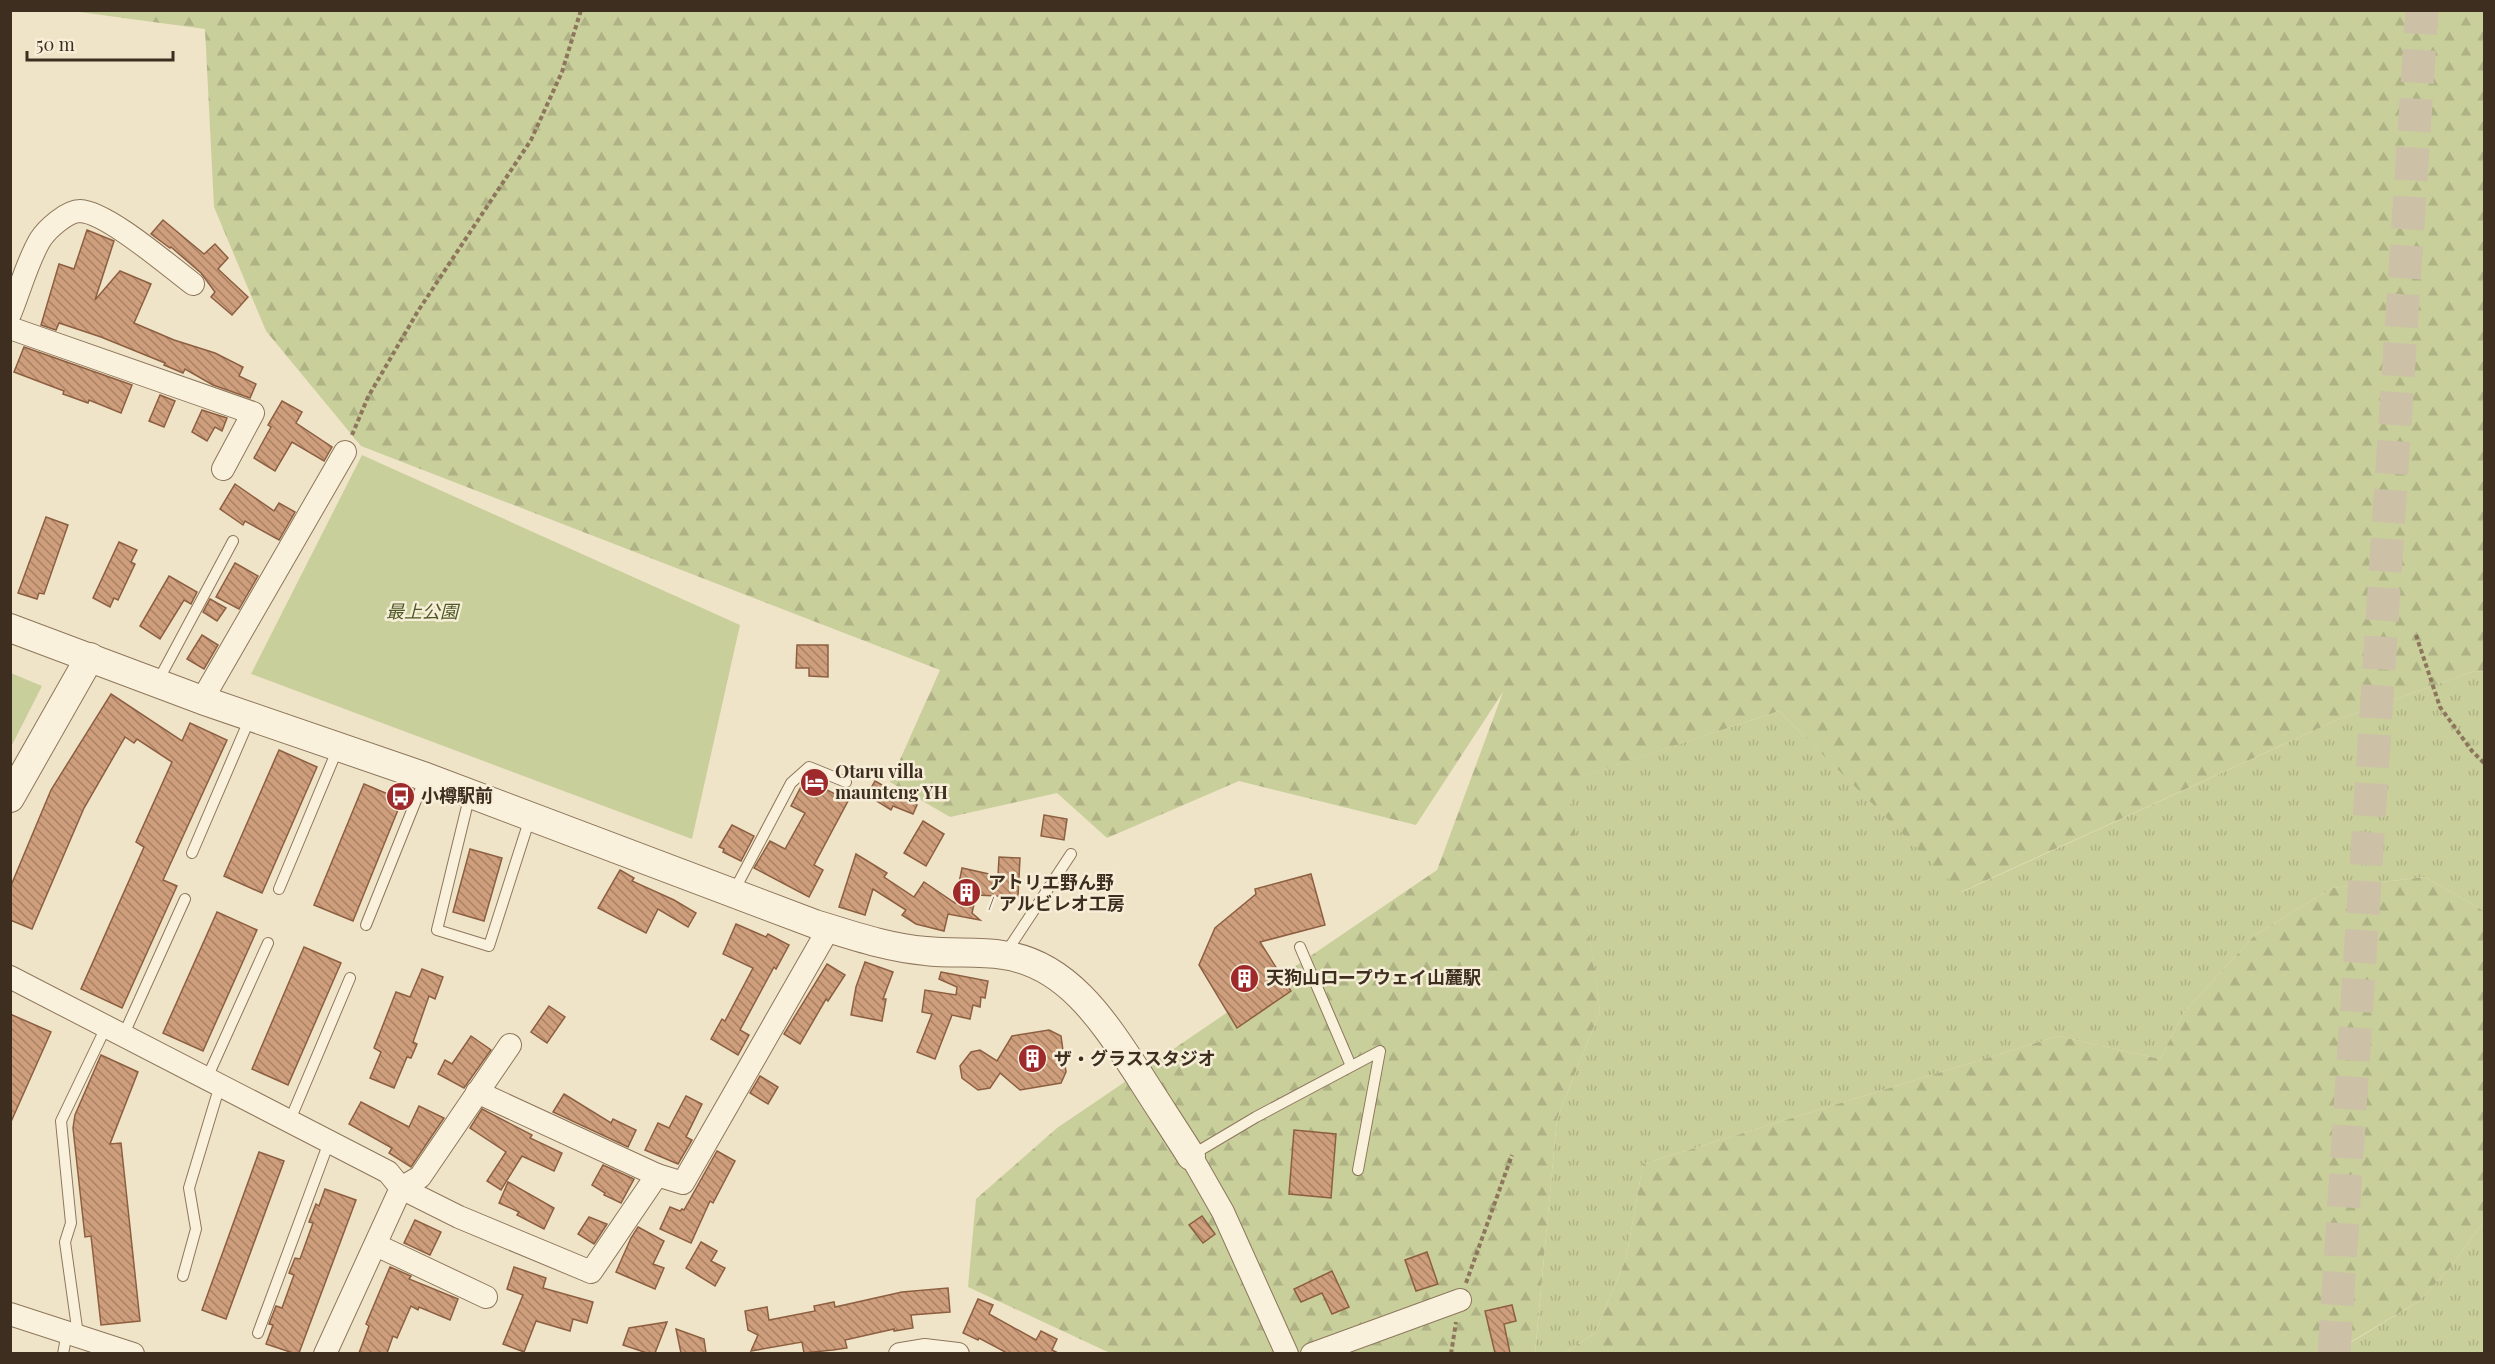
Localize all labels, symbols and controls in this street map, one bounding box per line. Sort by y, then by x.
scale bar [27,24,172,62]
text: 50 m [36,32,75,56]
park label: 最上公園 [386,599,461,623]
place label: Otaru villa maunteng YH [835,759,948,804]
hotel icon: Otaru villa maunteng YH [798,766,830,798]
bus stop icon: 小樽駅前 [384,780,416,812]
place label: 小樽駅前 [421,783,493,807]
place label: アトリエ野ん野 / アルビレオ工房 [988,870,1125,915]
building icon: アトリエ野ん野 / アルビレオ工房 [951,877,983,909]
building icon: 天狗山ロープウェイ山麓駅 [1229,962,1261,994]
place label: 天狗山ロープウェイ山麓駅 [1266,965,1481,989]
building icon: ザ・グラススタジオ [1017,1043,1049,1075]
place label: ザ・グラススタジオ [1054,1046,1216,1070]

